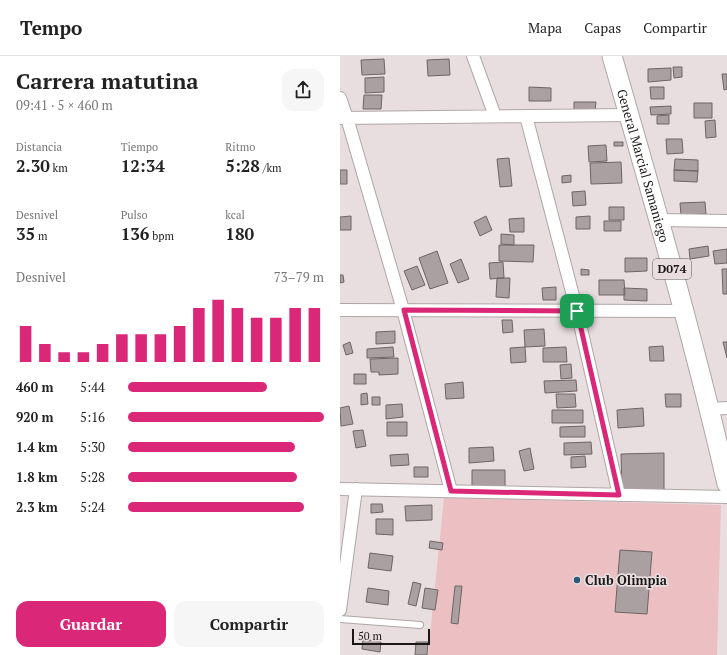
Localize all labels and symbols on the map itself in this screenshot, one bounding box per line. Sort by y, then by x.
street label: General Marcial Samaniego [613,87,674,244]
road number: D074 [653,259,691,279]
pin [560,294,594,328]
place label: Club Olimpia [585,571,668,589]
marker: Club Olimpia [572,575,582,585]
scale bar [352,627,430,646]

